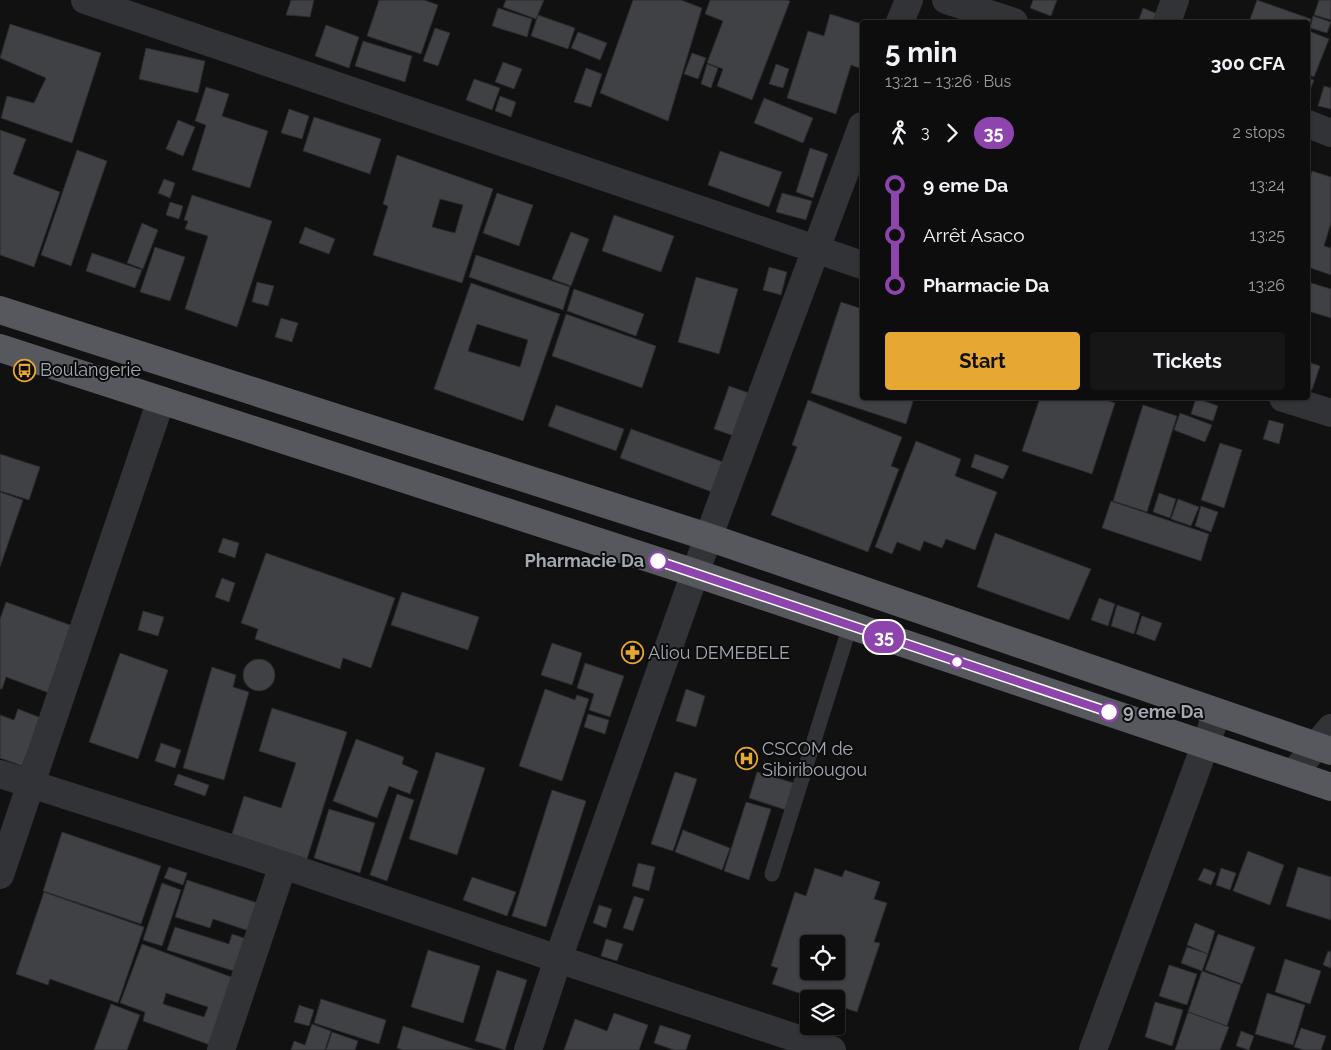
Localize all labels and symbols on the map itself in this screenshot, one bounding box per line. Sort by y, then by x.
bus stop icon: Boulangerie [12,358,36,382]
place label: Boulangerie [40,359,142,380]
place label: Pharmacie Da [525,550,644,571]
marker: Pharmacie Da [648,551,668,571]
line badge: 35 [862,621,906,653]
pharmacy icon: Aliou DEMEBELE [620,641,644,665]
place label: Aliou DEMEBELE [648,642,790,663]
unlabelled marker [950,655,964,669]
place label: 9 eme Da [1123,701,1204,722]
marker: 9 eme Da [1099,702,1119,722]
place label: CSCOM de Sibiribougou [762,738,867,780]
hospital icon: CSCOM de Sibiribougou [734,747,758,771]

